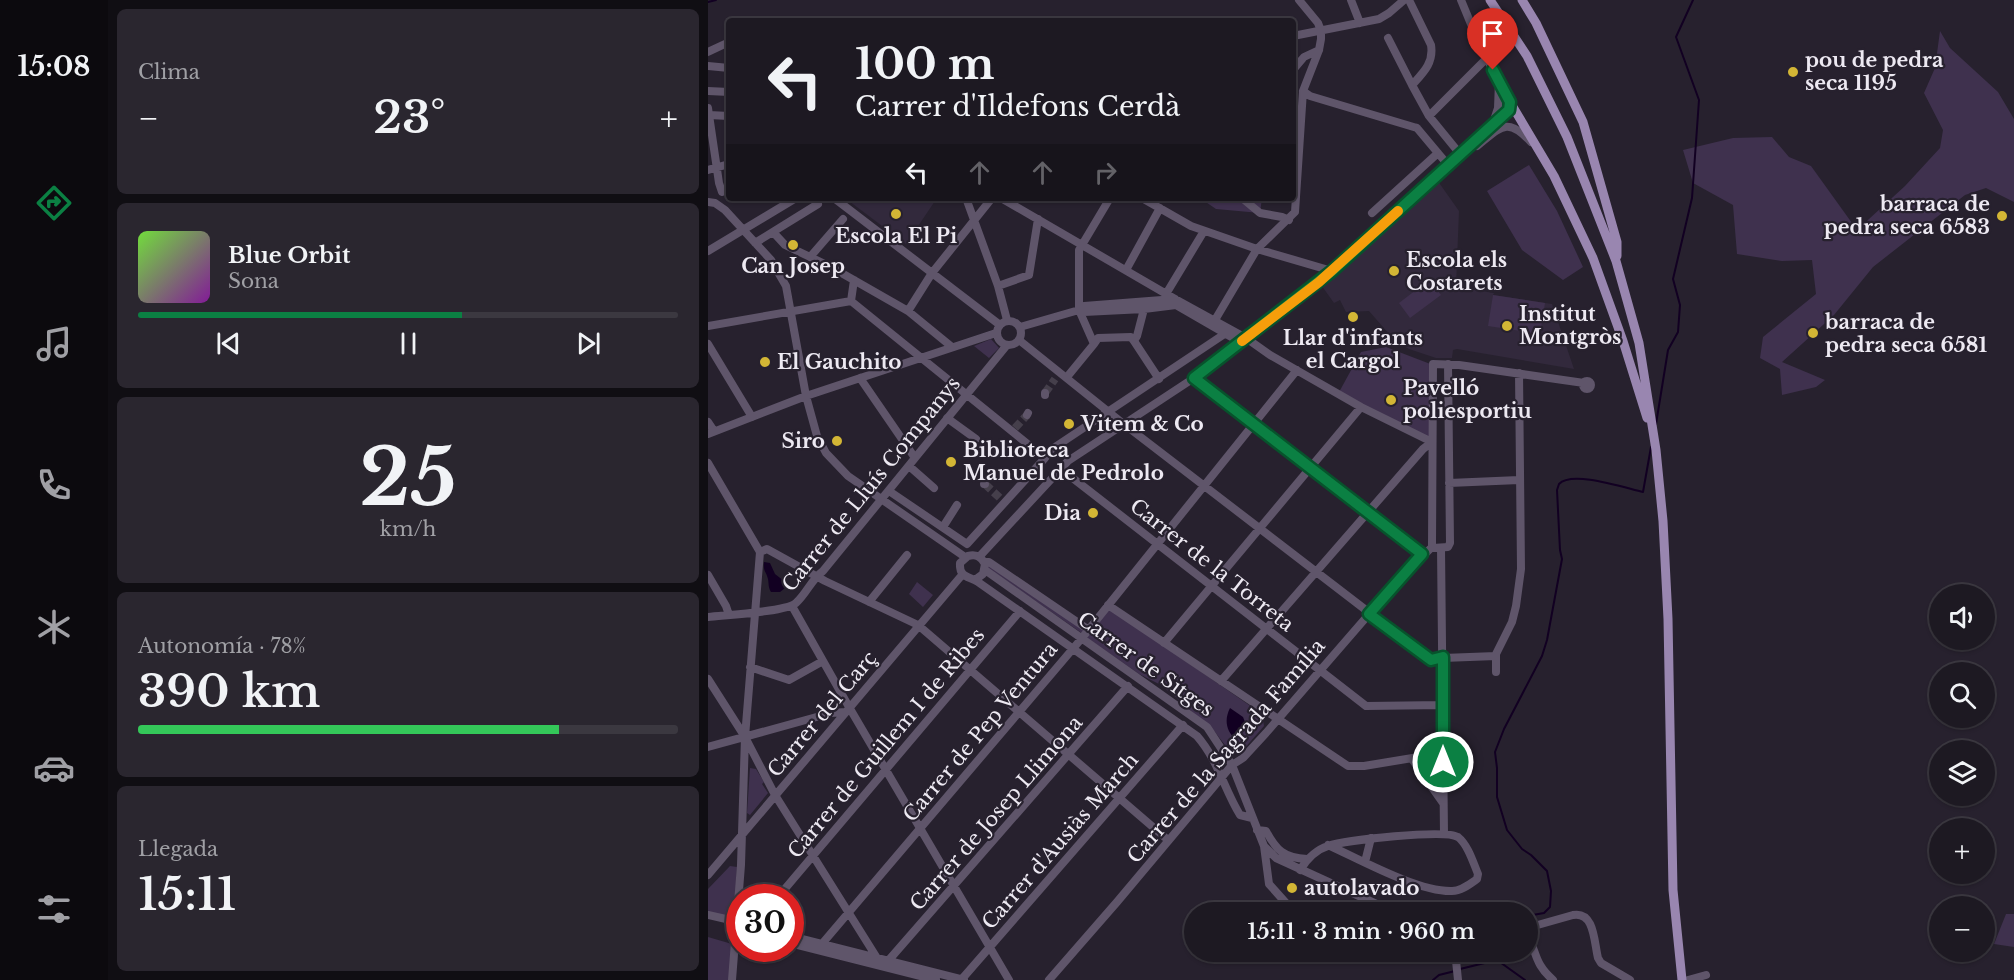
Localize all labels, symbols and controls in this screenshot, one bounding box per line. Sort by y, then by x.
pin [1467,8,1518,70]
icon: arrive [1476,17,1509,50]
text: 100 m [855,38,994,90]
icon: left [756,42,834,120]
place label: pou de pedra seca 1195 [1805,48,1944,95]
text: 15:08 [17,50,91,83]
text: Clima [138,60,200,84]
marker: pou de pedra seca 1195 [1786,65,1800,79]
text: 23° [373,89,446,145]
text: Carrer d'Ildefons Cerdà [855,90,1180,123]
text: − [138,98,159,139]
text: + [660,98,678,139]
icon: left [900,156,933,189]
icon: ahead [963,156,996,189]
icon: ahead [1026,156,1059,189]
icon: right [1089,156,1122,189]
icon: directions [33,182,75,224]
place label: barraca de pedra seca 6583 [1824,192,1990,239]
marker: Escola El Pi [889,207,903,221]
marker: barraca de pedra seca 6583 [1995,209,2009,223]
place label: Escola El Pi [835,224,957,248]
marker: Can Josep [786,238,800,252]
text: Blue Orbit [228,242,350,269]
place label: Escola els Costarets [1406,248,1507,295]
place label: Can Josep [741,254,845,278]
marker: Escola els Costarets [1387,264,1401,278]
text: Sona [228,269,279,293]
place label: Institut Montgròs [1519,302,1621,349]
marker: Llar d'infants el Cargol [1346,310,1360,324]
place label: barraca de pedra seca 6581 [1824,310,1987,357]
marker: Institut Montgròs [1500,319,1514,333]
icon: music [33,323,75,365]
place label: Llar d'infants el Cargol [1283,326,1423,373]
marker: barraca de pedra seca 6581 [1806,326,1820,340]
icon: previous [212,327,245,360]
icon: pause [392,327,425,360]
icon: next [572,327,605,360]
place label: El Gauchito [777,350,902,374]
marker: El Gauchito [758,355,772,369]
street label: Carrer de Lluís Companys [777,372,965,596]
place label: Pavelló poliesportiu [1403,376,1532,423]
marker: Pavelló poliesportiu [1384,393,1398,407]
place label: Vitem & Co [1080,412,1204,436]
marker: Vitem & Co [1062,417,1076,431]
text: 25 [359,429,457,526]
place label: Siro [781,429,825,453]
marker: Siro [830,434,844,448]
place label: Biblioteca Manuel de Pedrolo [963,438,1164,485]
marker: Biblioteca Manuel de Pedrolo [944,455,958,469]
icon: phone [33,464,75,506]
street label: Carrer de la Torreta [1125,494,1299,637]
place label: Dia [1044,501,1082,525]
marker: Dia [1086,506,1100,520]
text: km/h [380,517,436,541]
map controls [1929,584,1995,962]
button: sound [1929,584,1995,650]
icon: climate [33,606,75,648]
street label: Carrer de Sitges [1073,607,1219,721]
street label: Carrer de Guillem I de Ribes [783,623,989,863]
street label: Carrer de la Sagrada Família [1122,633,1330,868]
text: Autonomía · 78% [138,634,306,658]
street label: Carrer de Pep Ventura [898,637,1063,827]
street label: Carrer del Carç [762,646,882,782]
button: search [1929,662,1995,728]
text: 390 km [138,663,320,719]
street label: Carrer de Josep Llimona [905,710,1088,915]
position arrow [1411,730,1475,794]
button: layers [1929,740,1995,806]
icon: car [33,747,75,789]
street label: Carrer d'Ausiàs March [977,748,1143,934]
button: + [1929,818,1995,884]
text: Llegada [138,837,218,861]
text: 15:11 [138,866,236,922]
place label: autolavado [1304,876,1419,900]
marker: autolavado [1285,881,1299,895]
speed limit sign: 30 [726,884,804,962]
icon: filters [33,888,75,930]
button: − [1929,896,1995,962]
text: 15:11 · 3 min · 960 m [1247,918,1475,945]

